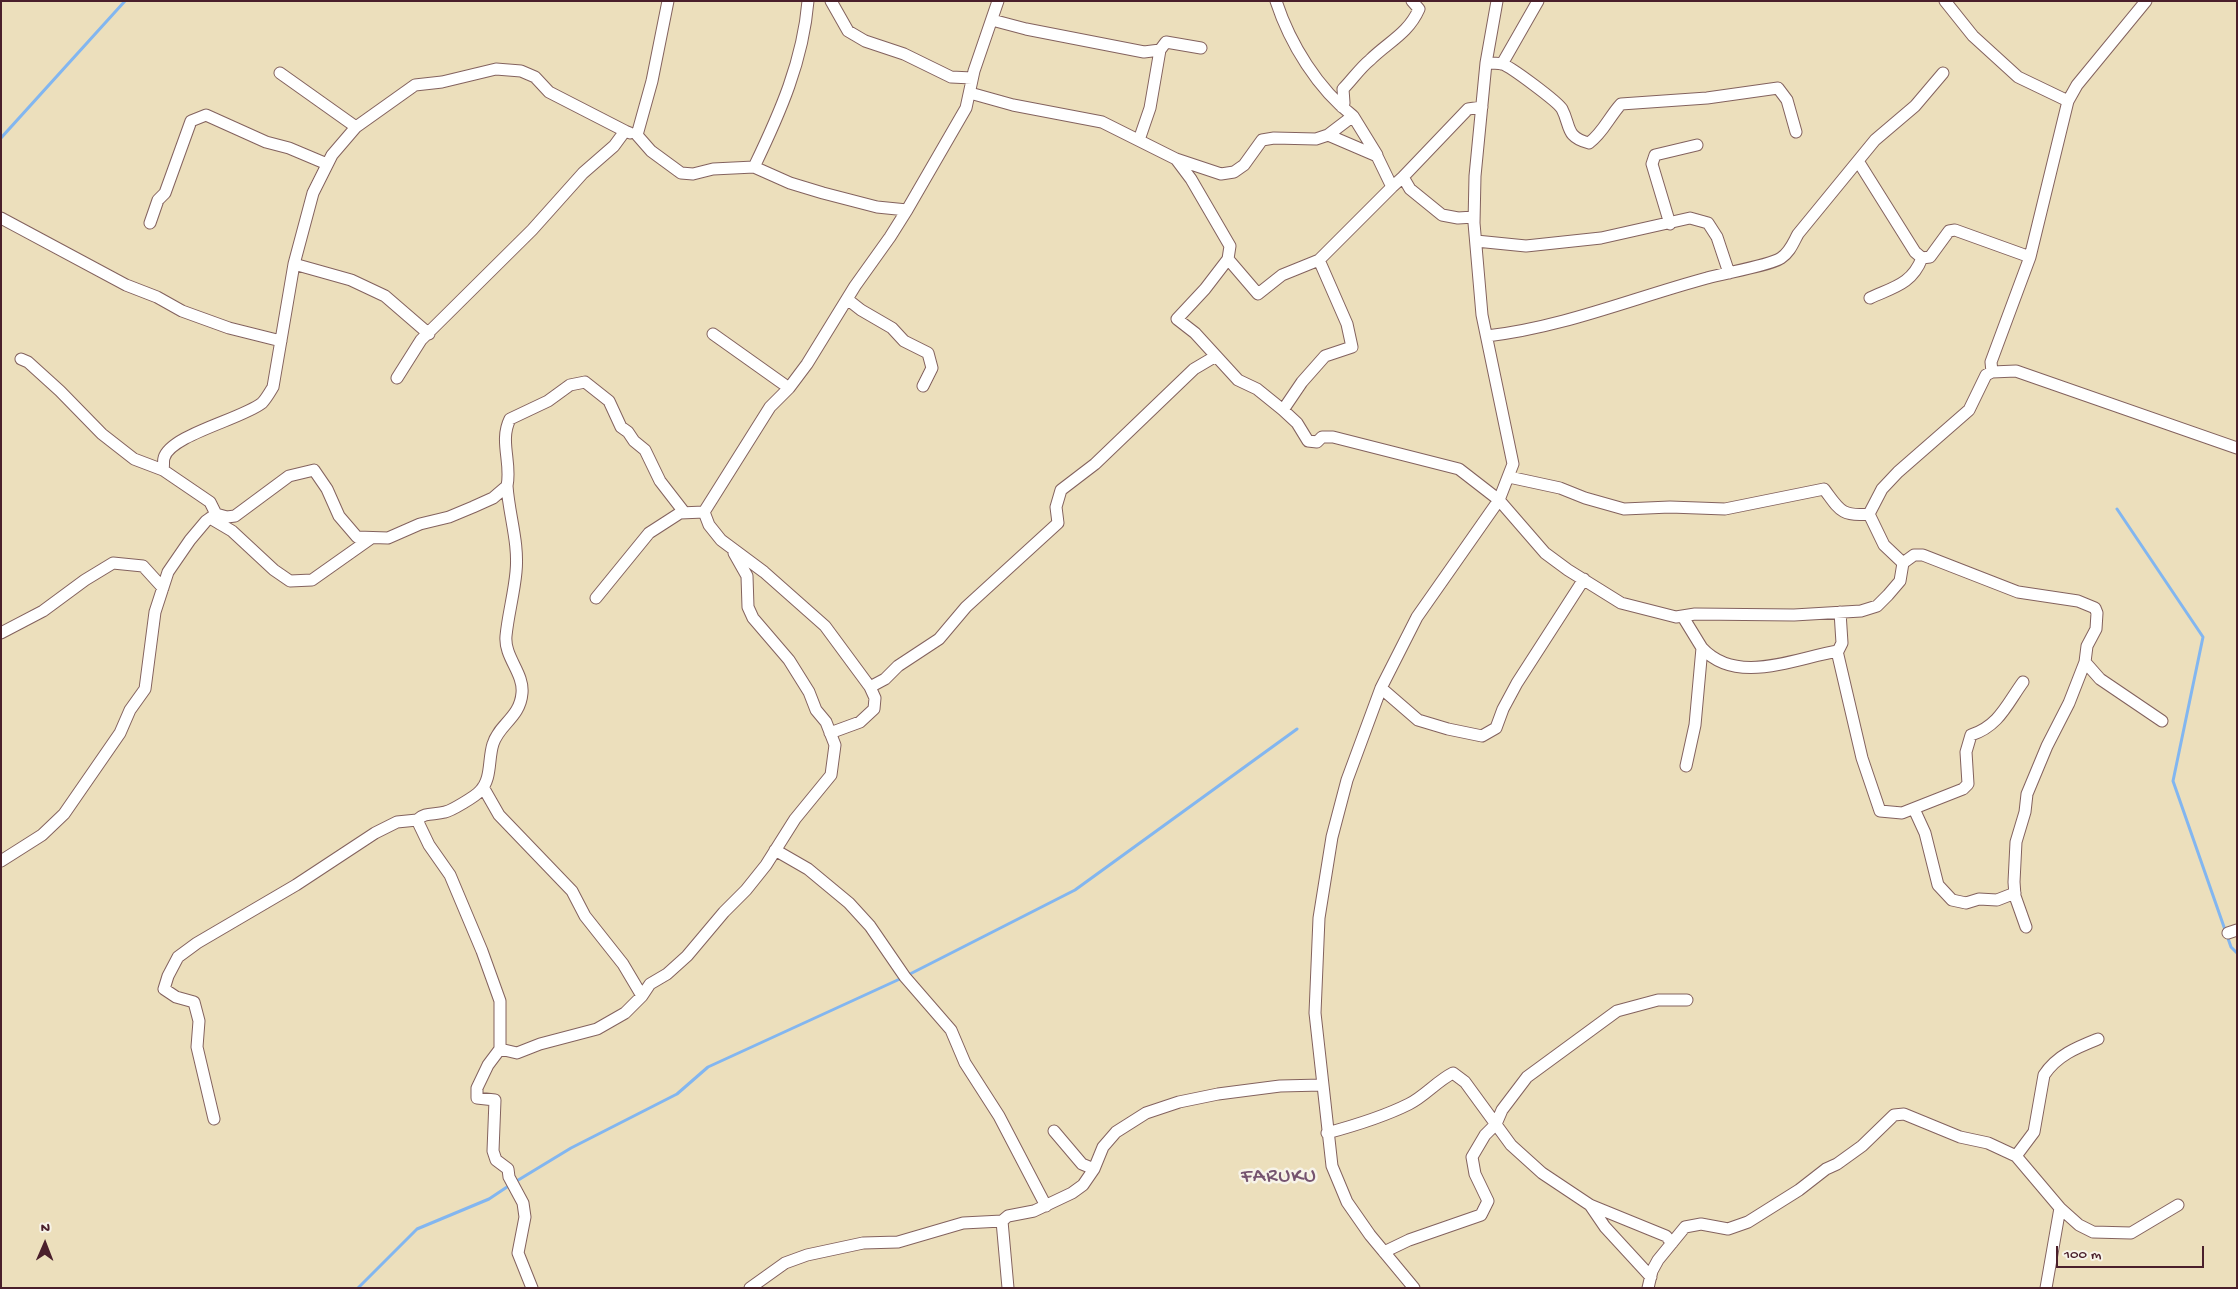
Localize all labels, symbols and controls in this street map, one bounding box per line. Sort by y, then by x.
district label: FARUKU [1240,1165,1318,1191]
north arrow [20,1219,70,1269]
text: N [41,1220,50,1237]
scale bar [2058,1236,2206,1268]
text: 100 m [2064,1246,2101,1264]

